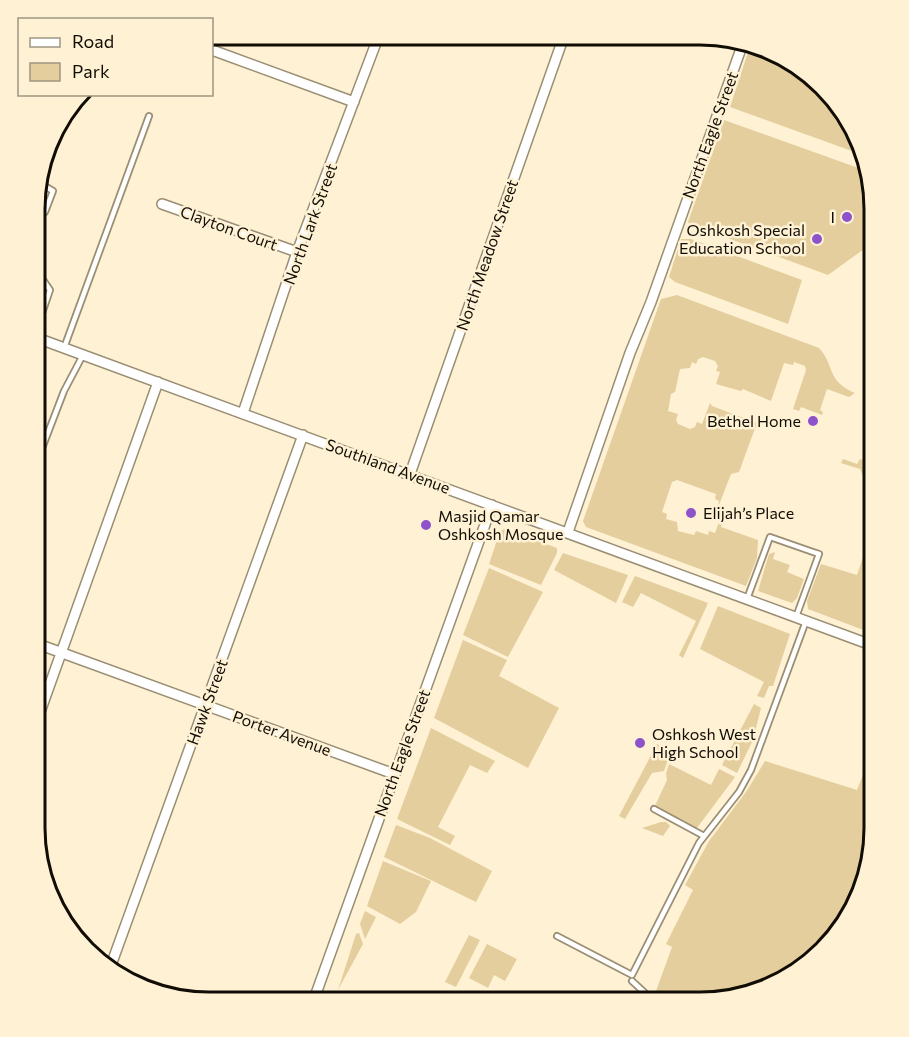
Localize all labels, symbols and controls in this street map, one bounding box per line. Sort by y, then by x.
legend [18,18,213,96]
text: Road [72,30,114,52]
text: Park [72,60,110,82]
street label: North Eagle Street [678,68,742,201]
street label: North Lark Street [279,160,340,287]
street label: North Meadow Street [452,176,521,333]
street label: Clayton Court [178,201,281,254]
place label: I [831,207,835,226]
marker: I [840,210,854,224]
place label: Oshkosh Special Education School [679,220,805,257]
marker: Oshkosh Special Education School [810,232,824,246]
place label: Bethel Home [707,411,801,430]
marker: Bethel Home [806,414,820,428]
street label: Southland Avenue [323,434,453,497]
place label: Elijah’s Place [703,503,794,522]
place label: Masjid Qamar Oshkosh Mosque [438,506,563,543]
marker: Elijah’s Place [684,506,698,520]
marker: Masjid Qamar Oshkosh Mosque [419,518,433,532]
street label: Hawk Street [182,656,231,747]
street label: North Eagle Street [370,686,434,819]
street label: Porter Avenue [230,706,334,759]
place label: Oshkosh West High School [652,724,757,761]
marker: Oshkosh West High School [633,736,647,750]

